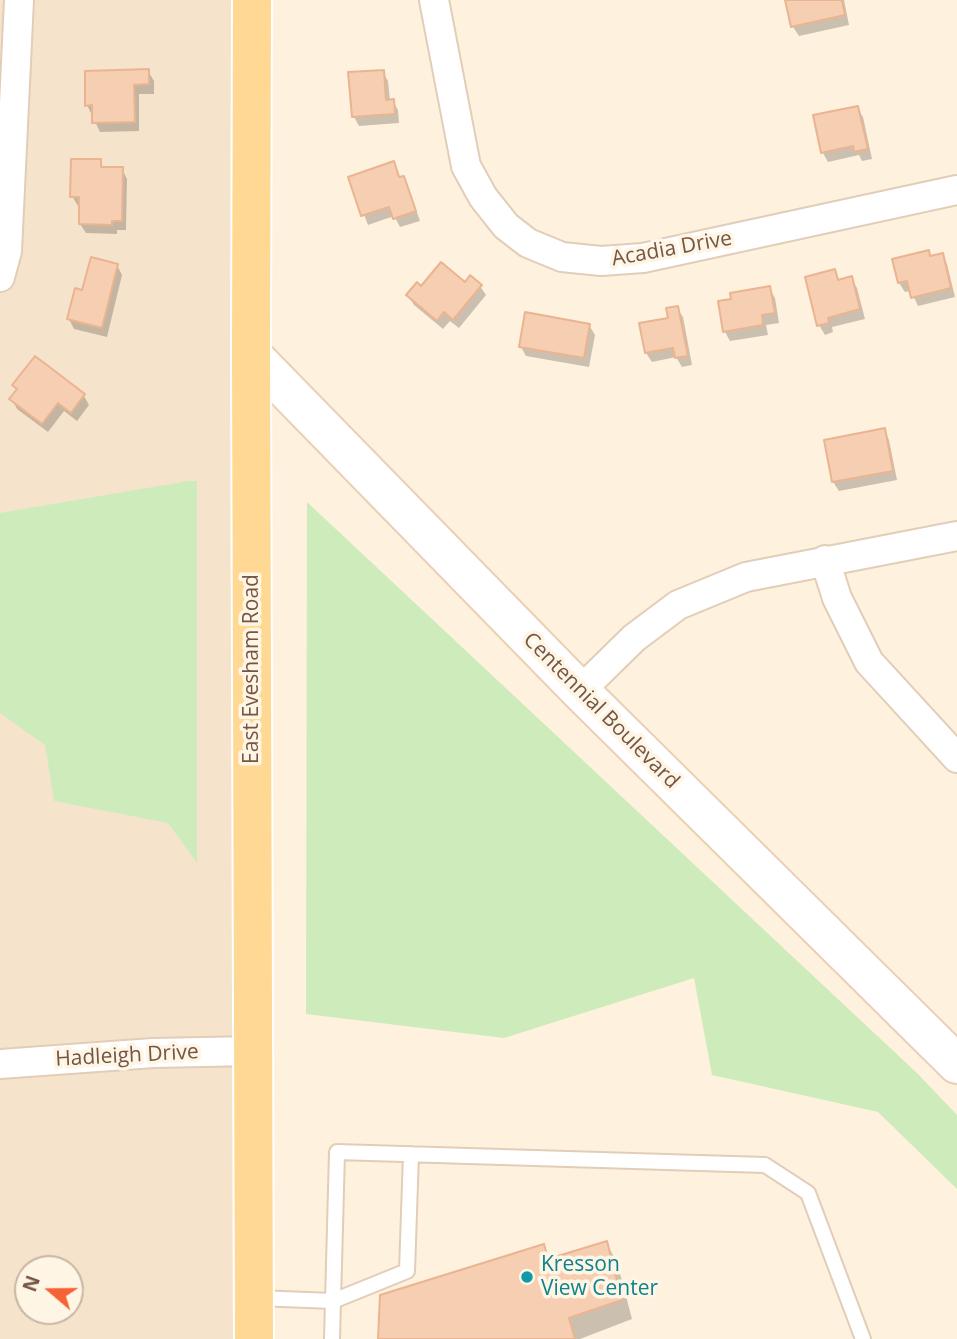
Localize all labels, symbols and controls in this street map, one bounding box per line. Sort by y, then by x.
street label: Acadia Drive [610,226,734,272]
street label: East Evesham Road [239,574,265,764]
street label: Centennial Boulevard [518,628,684,794]
street label: Hadleigh Drive [55,1040,199,1072]
place label: Kresson View Center [541,1252,658,1302]
north arrow [14,1255,84,1325]
marker: Kresson View Center [519,1269,535,1285]
text: N [16,1272,46,1295]

